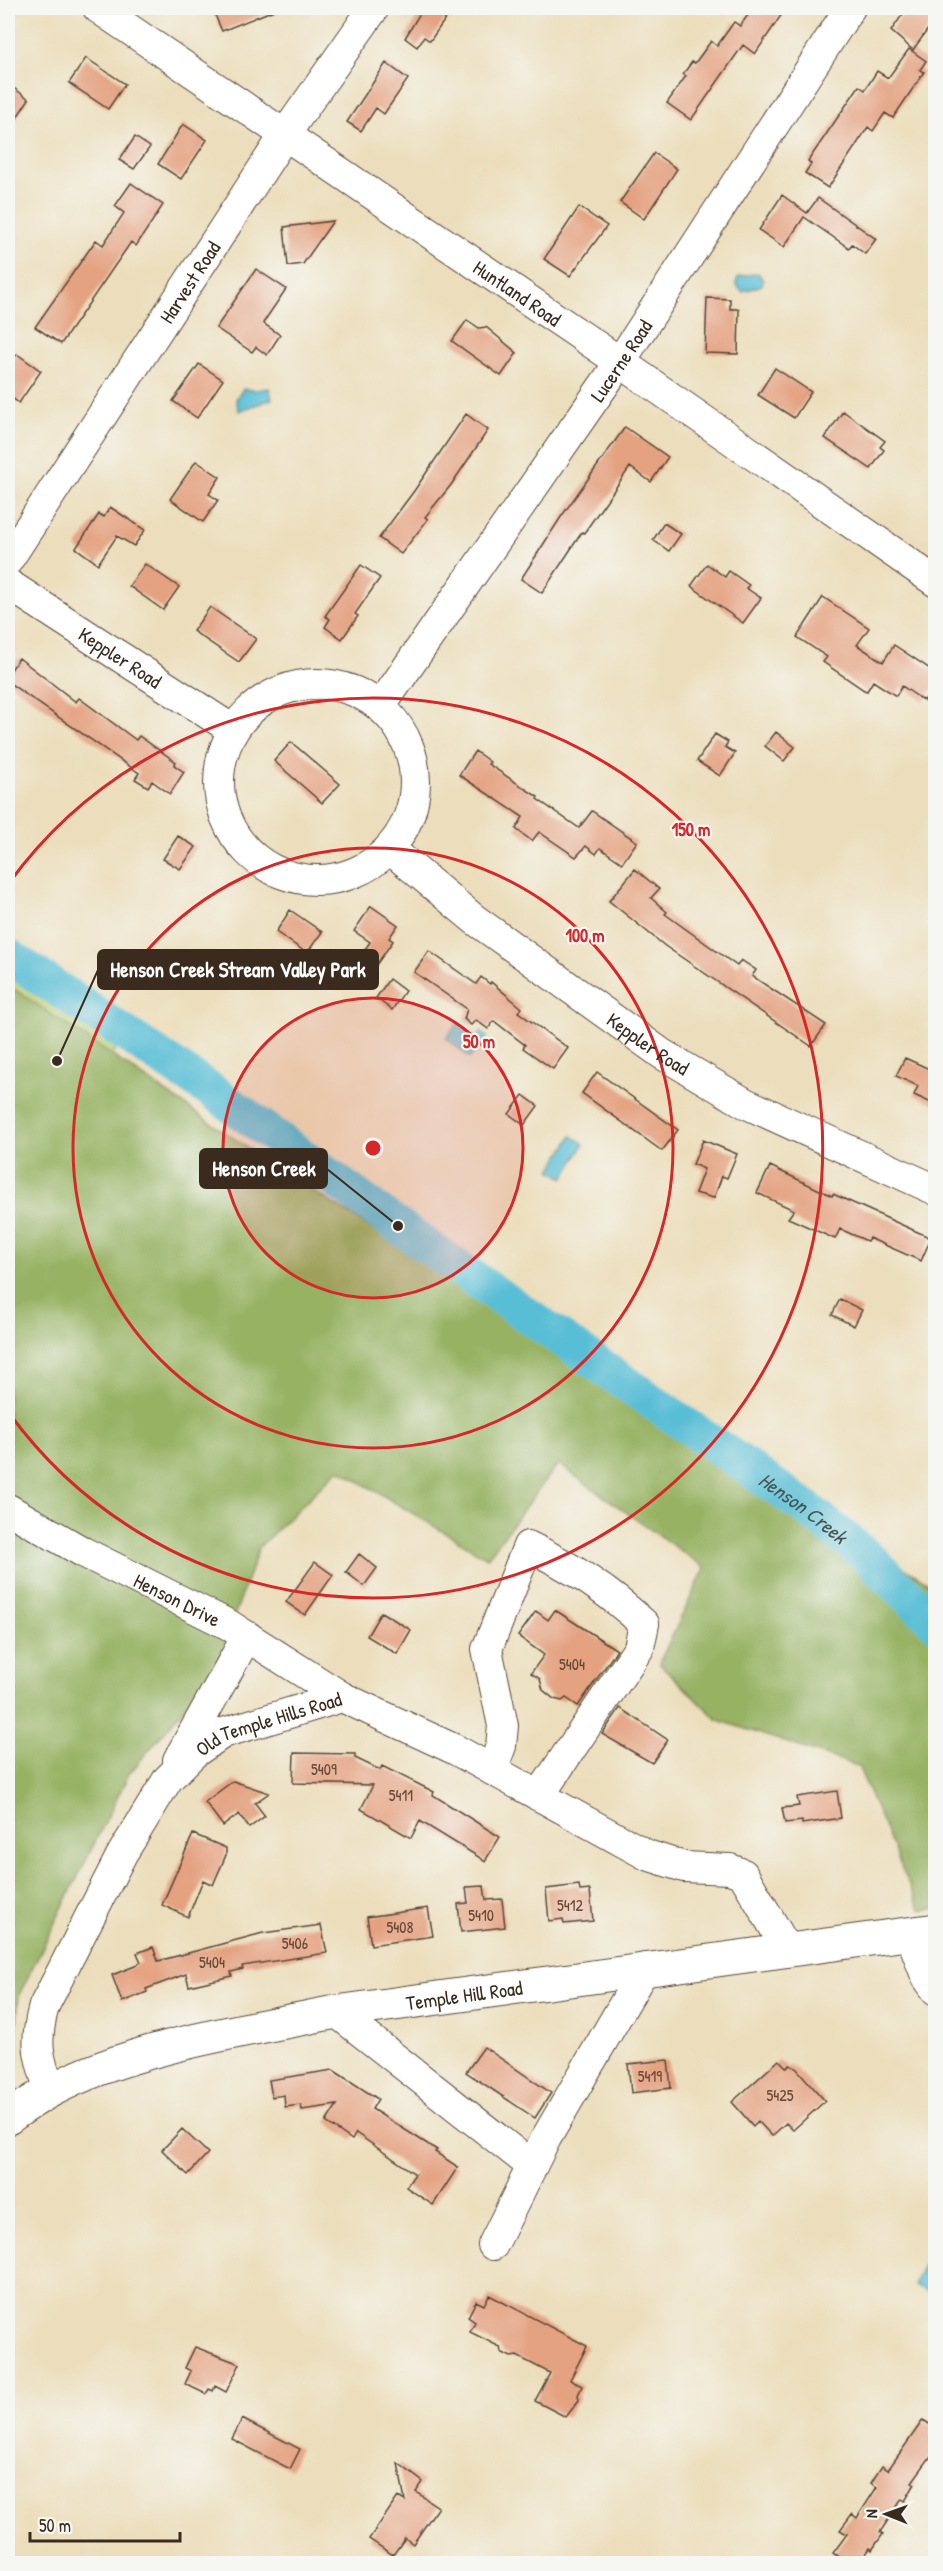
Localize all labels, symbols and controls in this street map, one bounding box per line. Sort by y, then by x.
street label: Harvest Road [152,235,226,328]
street label: Huntland Road [468,253,567,332]
street label: Lucerne Road [583,314,658,407]
street label: Keppler Road [74,620,167,694]
text: 150 m [672,817,710,842]
text: 100 m [565,923,605,948]
callout: Henson Creek Stream Valley Park [98,950,378,989]
text: Henson Creek Stream Valley Park [110,955,366,985]
street label: Keppler Road [602,1005,695,1081]
text: 50 m [463,1029,495,1054]
centre of rings [363,1138,383,1158]
callout: Henson Creek [200,1149,327,1188]
text: Henson Creek [212,1154,316,1183]
water label: Henson Creek [753,1465,856,1551]
street label: Henson Drive [130,1566,225,1632]
house number: 5404 [559,1653,585,1675]
street label: Old Temple Hills Road [190,1684,345,1762]
house number: 5409 [311,1758,337,1780]
house number: 5411 [389,1784,413,1806]
house number: 5412 [557,1894,584,1916]
house number: 5410 [468,1904,494,1926]
house number: 5408 [387,1916,413,1938]
house number: 5406 [282,1932,308,1954]
house number: 5404 [199,1951,225,1973]
street label: Temple Hill Road [404,1973,524,2016]
house number: 5419 [638,2065,662,2087]
house number: 5425 [766,2084,794,2106]
north arrow [856,2484,916,2544]
scale bar [30,2505,180,2543]
text: N [860,2509,882,2518]
text: 50 m [39,2513,71,2538]

